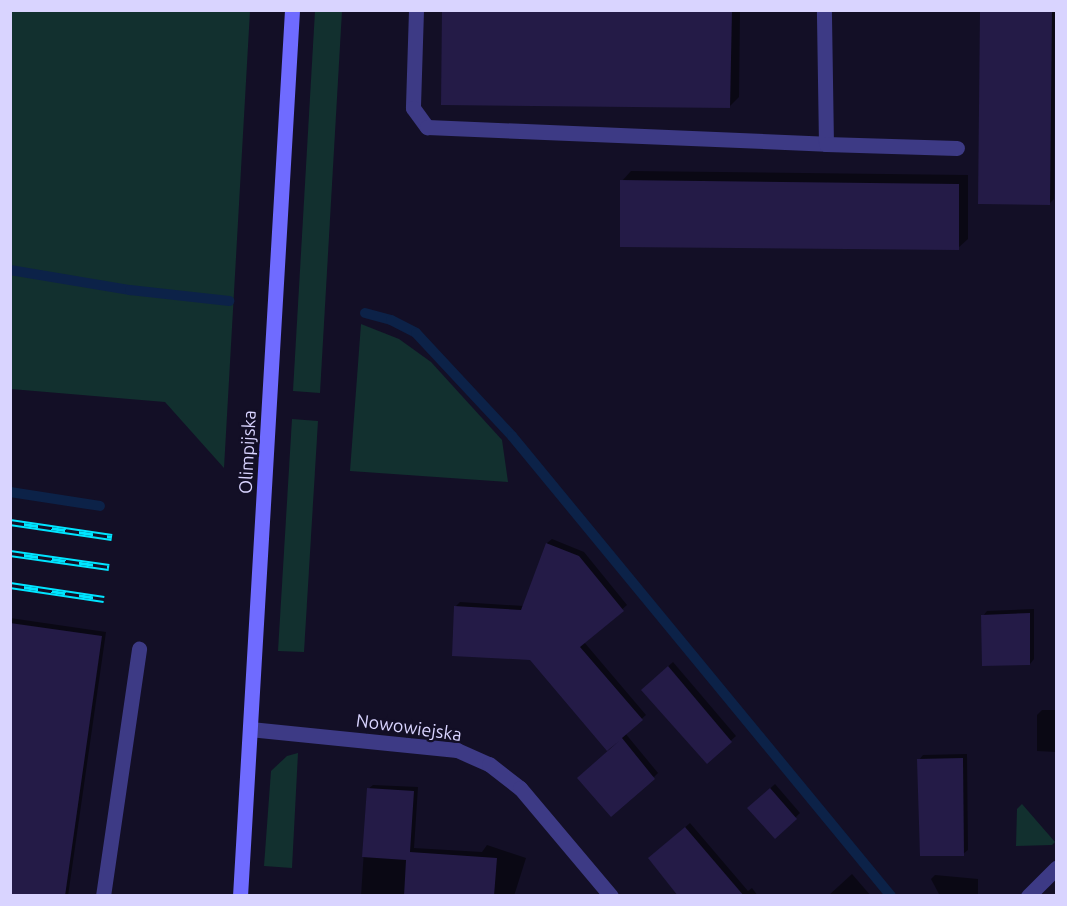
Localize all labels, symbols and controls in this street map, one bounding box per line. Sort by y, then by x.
street label: Olimpijska [234,409,260,495]
street label: Nowowiejska [355,709,463,745]

